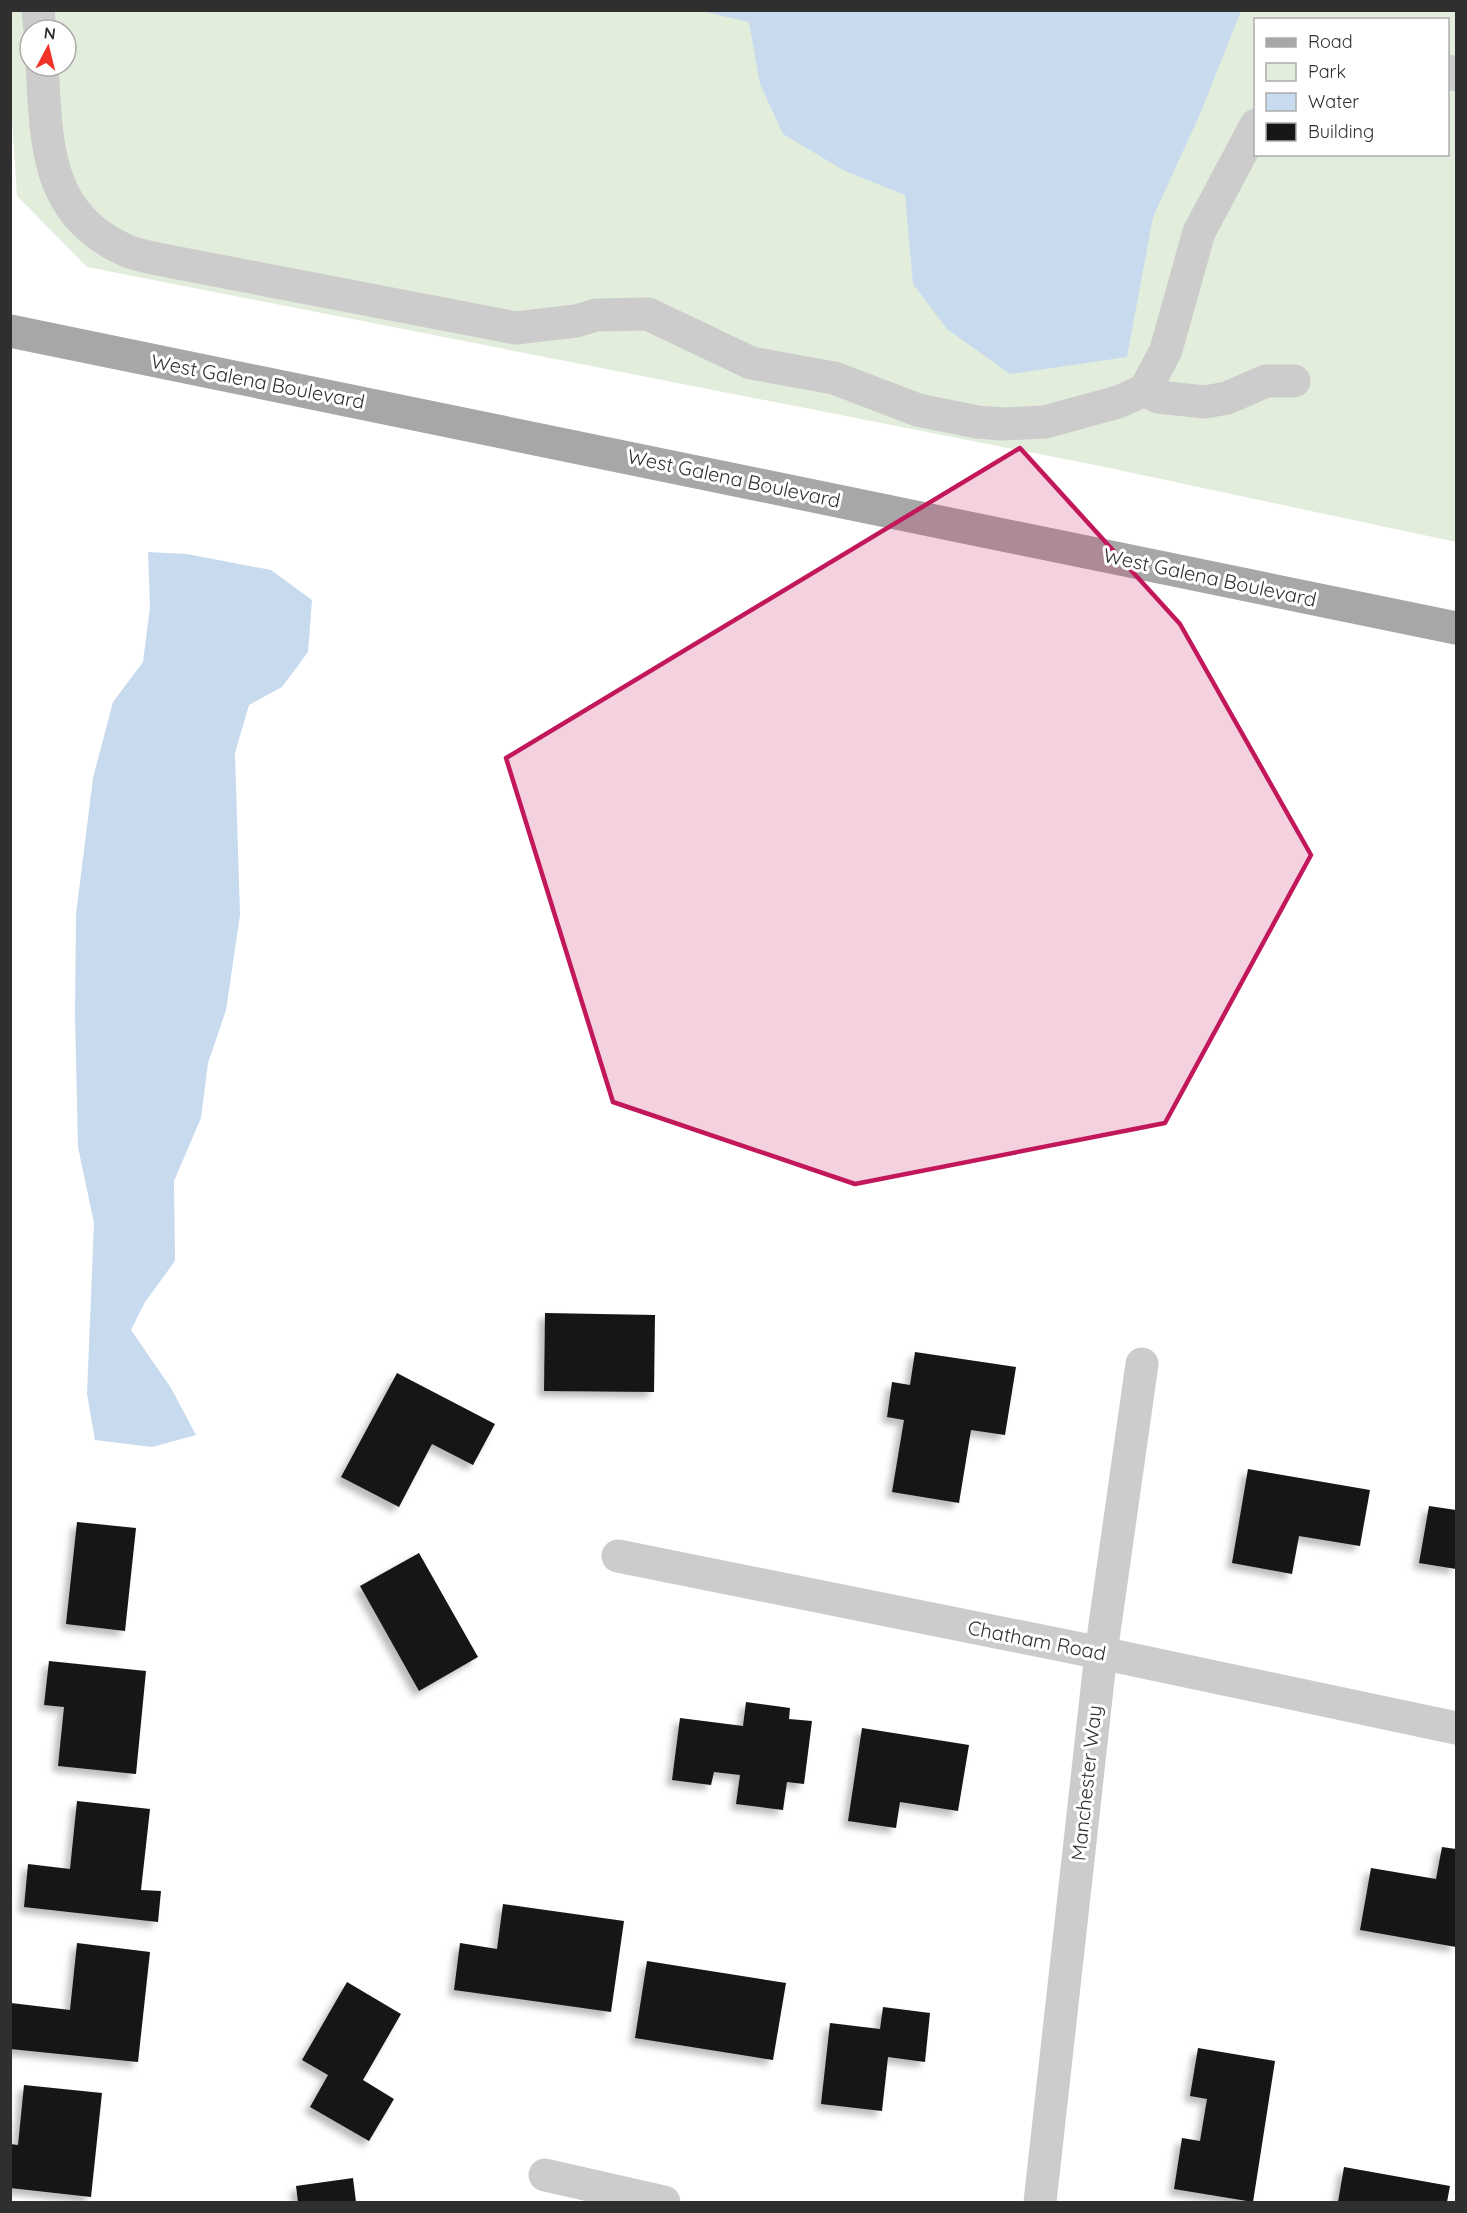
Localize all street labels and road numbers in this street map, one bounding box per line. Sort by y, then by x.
street label: West Galena Boulevard [149,348,367,414]
street label: West Galena Boulevard [625,443,843,513]
street label: West Galena Boulevard [1101,542,1319,612]
street label: Chatham Road [966,1614,1108,1666]
street label: Manchester Way [1065,1704,1107,1862]

